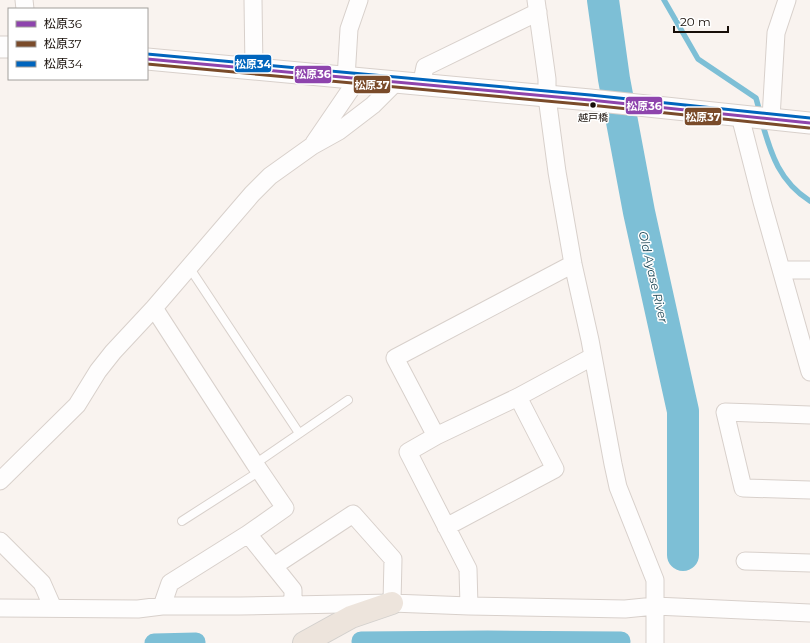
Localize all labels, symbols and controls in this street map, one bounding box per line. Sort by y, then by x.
legend [8,8,148,80]
scale bar [674,8,728,34]
text: 20 m [680,14,711,29]
text: 松原36 [44,16,82,31]
text: 松原37 [44,36,82,51]
line badge: 松原34 [234,54,272,73]
text: 松原34 [44,56,83,71]
text: 松原34 [235,57,271,71]
line badge: 松原36 [294,65,332,84]
text: 松原36 [295,67,331,81]
line badge: 松原37 [353,75,391,94]
text: 松原37 [354,78,390,92]
line badge: 松原36 [625,96,663,115]
text: 松原36 [626,99,662,113]
marker: 越戸橋 [588,100,598,110]
line badge: 松原37 [684,107,722,126]
text: 松原37 [685,110,721,124]
place label: 越戸橋 [578,111,608,124]
water label: Old Ayase River [636,229,671,325]

